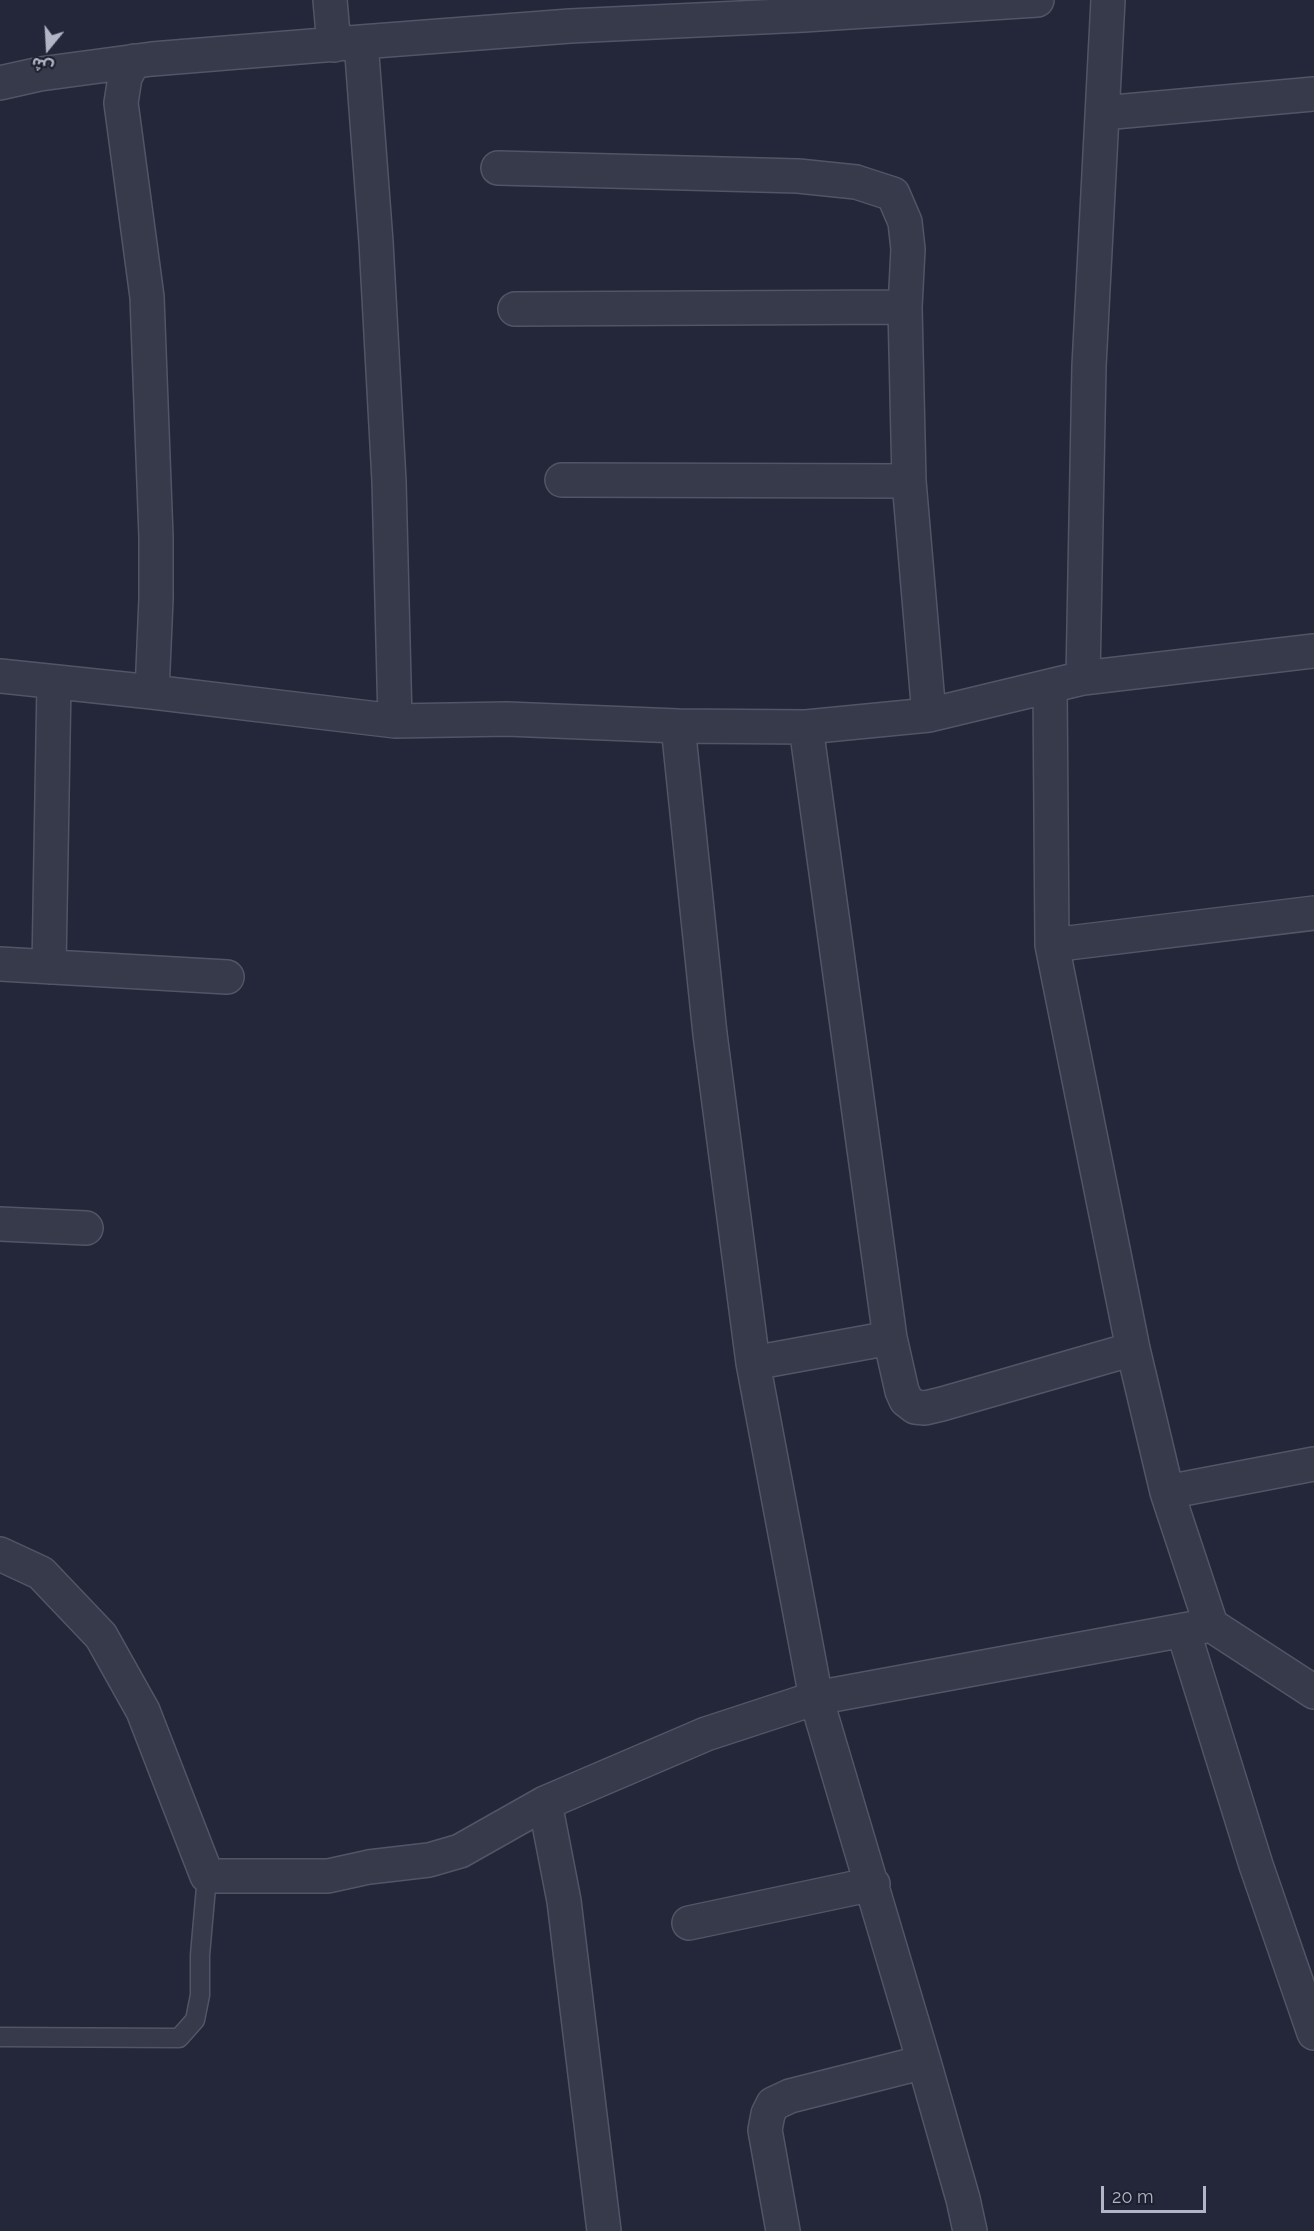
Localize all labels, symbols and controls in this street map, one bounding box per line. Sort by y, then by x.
north arrow [18,18,78,78]
text: ش [29,53,56,78]
scale bar [1104,2174,1209,2212]
text: 20 m [1112,2186,1154,2207]

